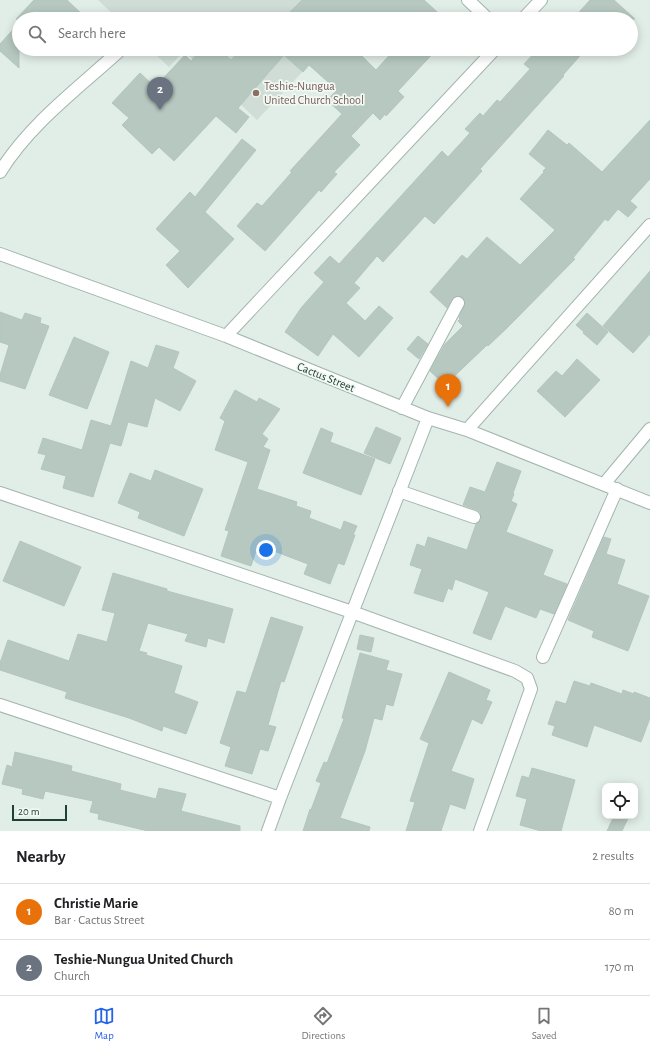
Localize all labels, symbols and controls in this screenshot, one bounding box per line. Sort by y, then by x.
search box [12,12,638,56]
icon: search [26,23,48,45]
text: Search here [58,26,126,41]
pin: 2 [147,77,173,110]
place label: Teshie-Nungua United Church School [264,80,364,106]
marker: Teshie-Nungua United Church School [251,88,261,98]
street label: Cactus Street [295,360,357,394]
pin: 1 [435,374,461,407]
your location [256,540,276,560]
map controls [602,783,638,819]
button: locate [602,783,638,819]
scale bar [12,803,67,822]
text: 20 m [18,806,39,817]
text: Nearby [16,848,66,865]
text: 2 results [592,850,634,863]
text: Christie Marie [54,896,138,911]
text: 1 [27,905,31,918]
text: 80 m [608,905,634,918]
text: Bar · Cactus Street [54,914,144,927]
text: Teshie-Nungua United Church [54,952,233,967]
text: 2 [26,961,32,974]
text: 170 m [605,961,634,974]
text: Church [54,970,90,983]
tab: Map [93,1005,115,1042]
tab: Directions [301,1005,345,1042]
tab: Saved [532,1005,557,1042]

